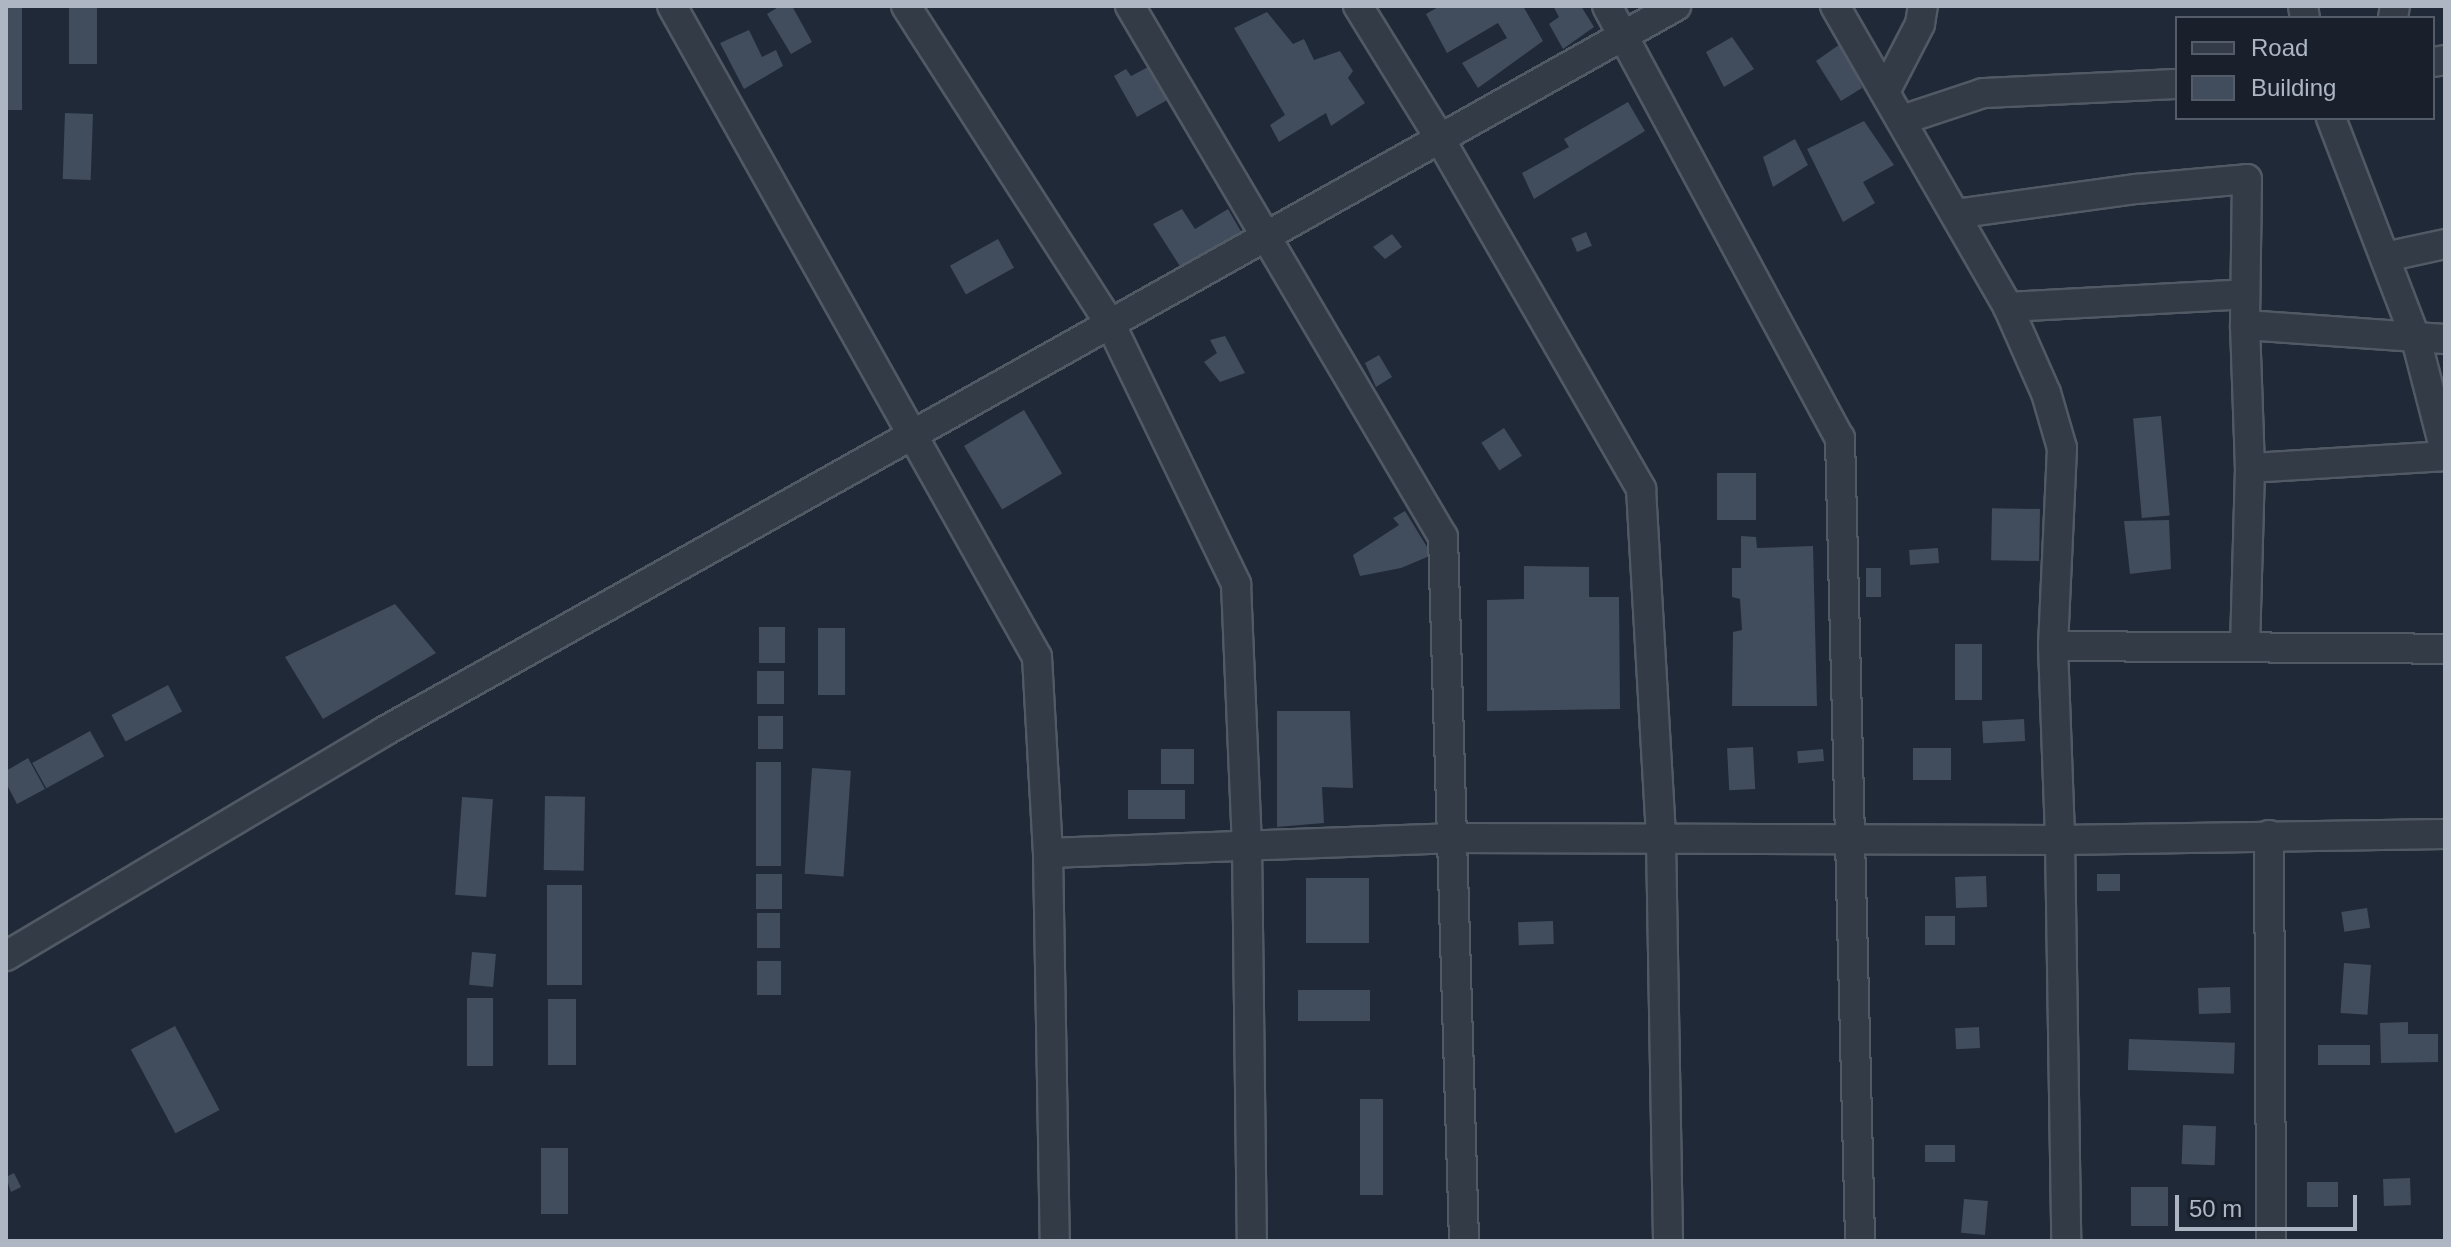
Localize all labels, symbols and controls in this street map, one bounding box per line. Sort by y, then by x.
legend [2175,16,2435,120]
text: Road [2251,34,2308,61]
text: Building [2251,74,2336,101]
scale bar [2179,1179,2361,1229]
text: 50 m [2189,1195,2242,1222]

